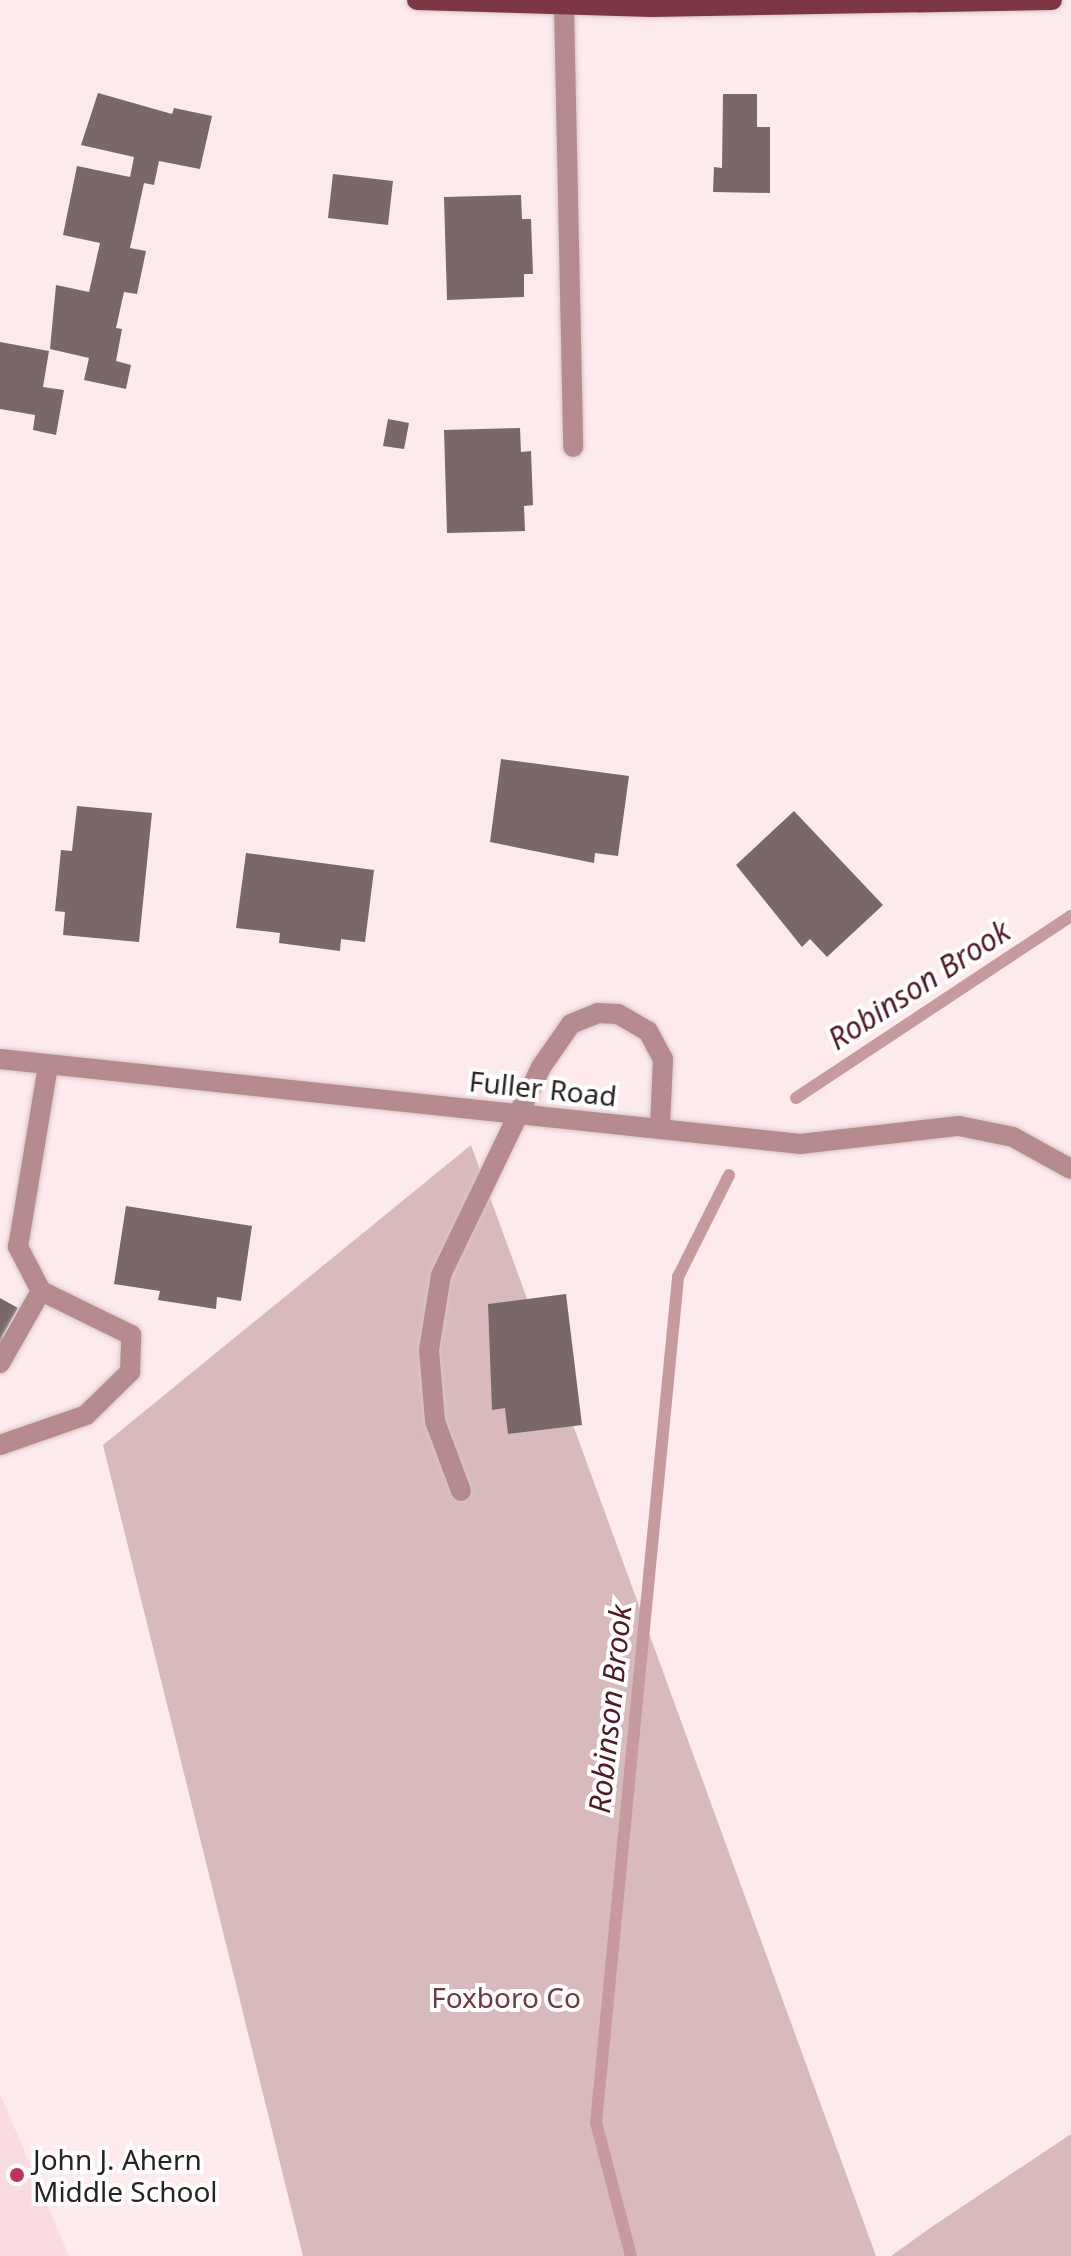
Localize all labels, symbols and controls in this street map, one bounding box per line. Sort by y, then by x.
water label: Robinson Brook [821,913,1017,1057]
street label: Fuller Road [468,1064,618,1112]
water label: Robinson Brook [581,1603,639,1815]
park label: Foxboro Co [431,1980,581,2014]
place label: John J. Ahern Middle School [33,2142,218,2208]
marker: John J. Ahern Middle School [8,2166,26,2184]

